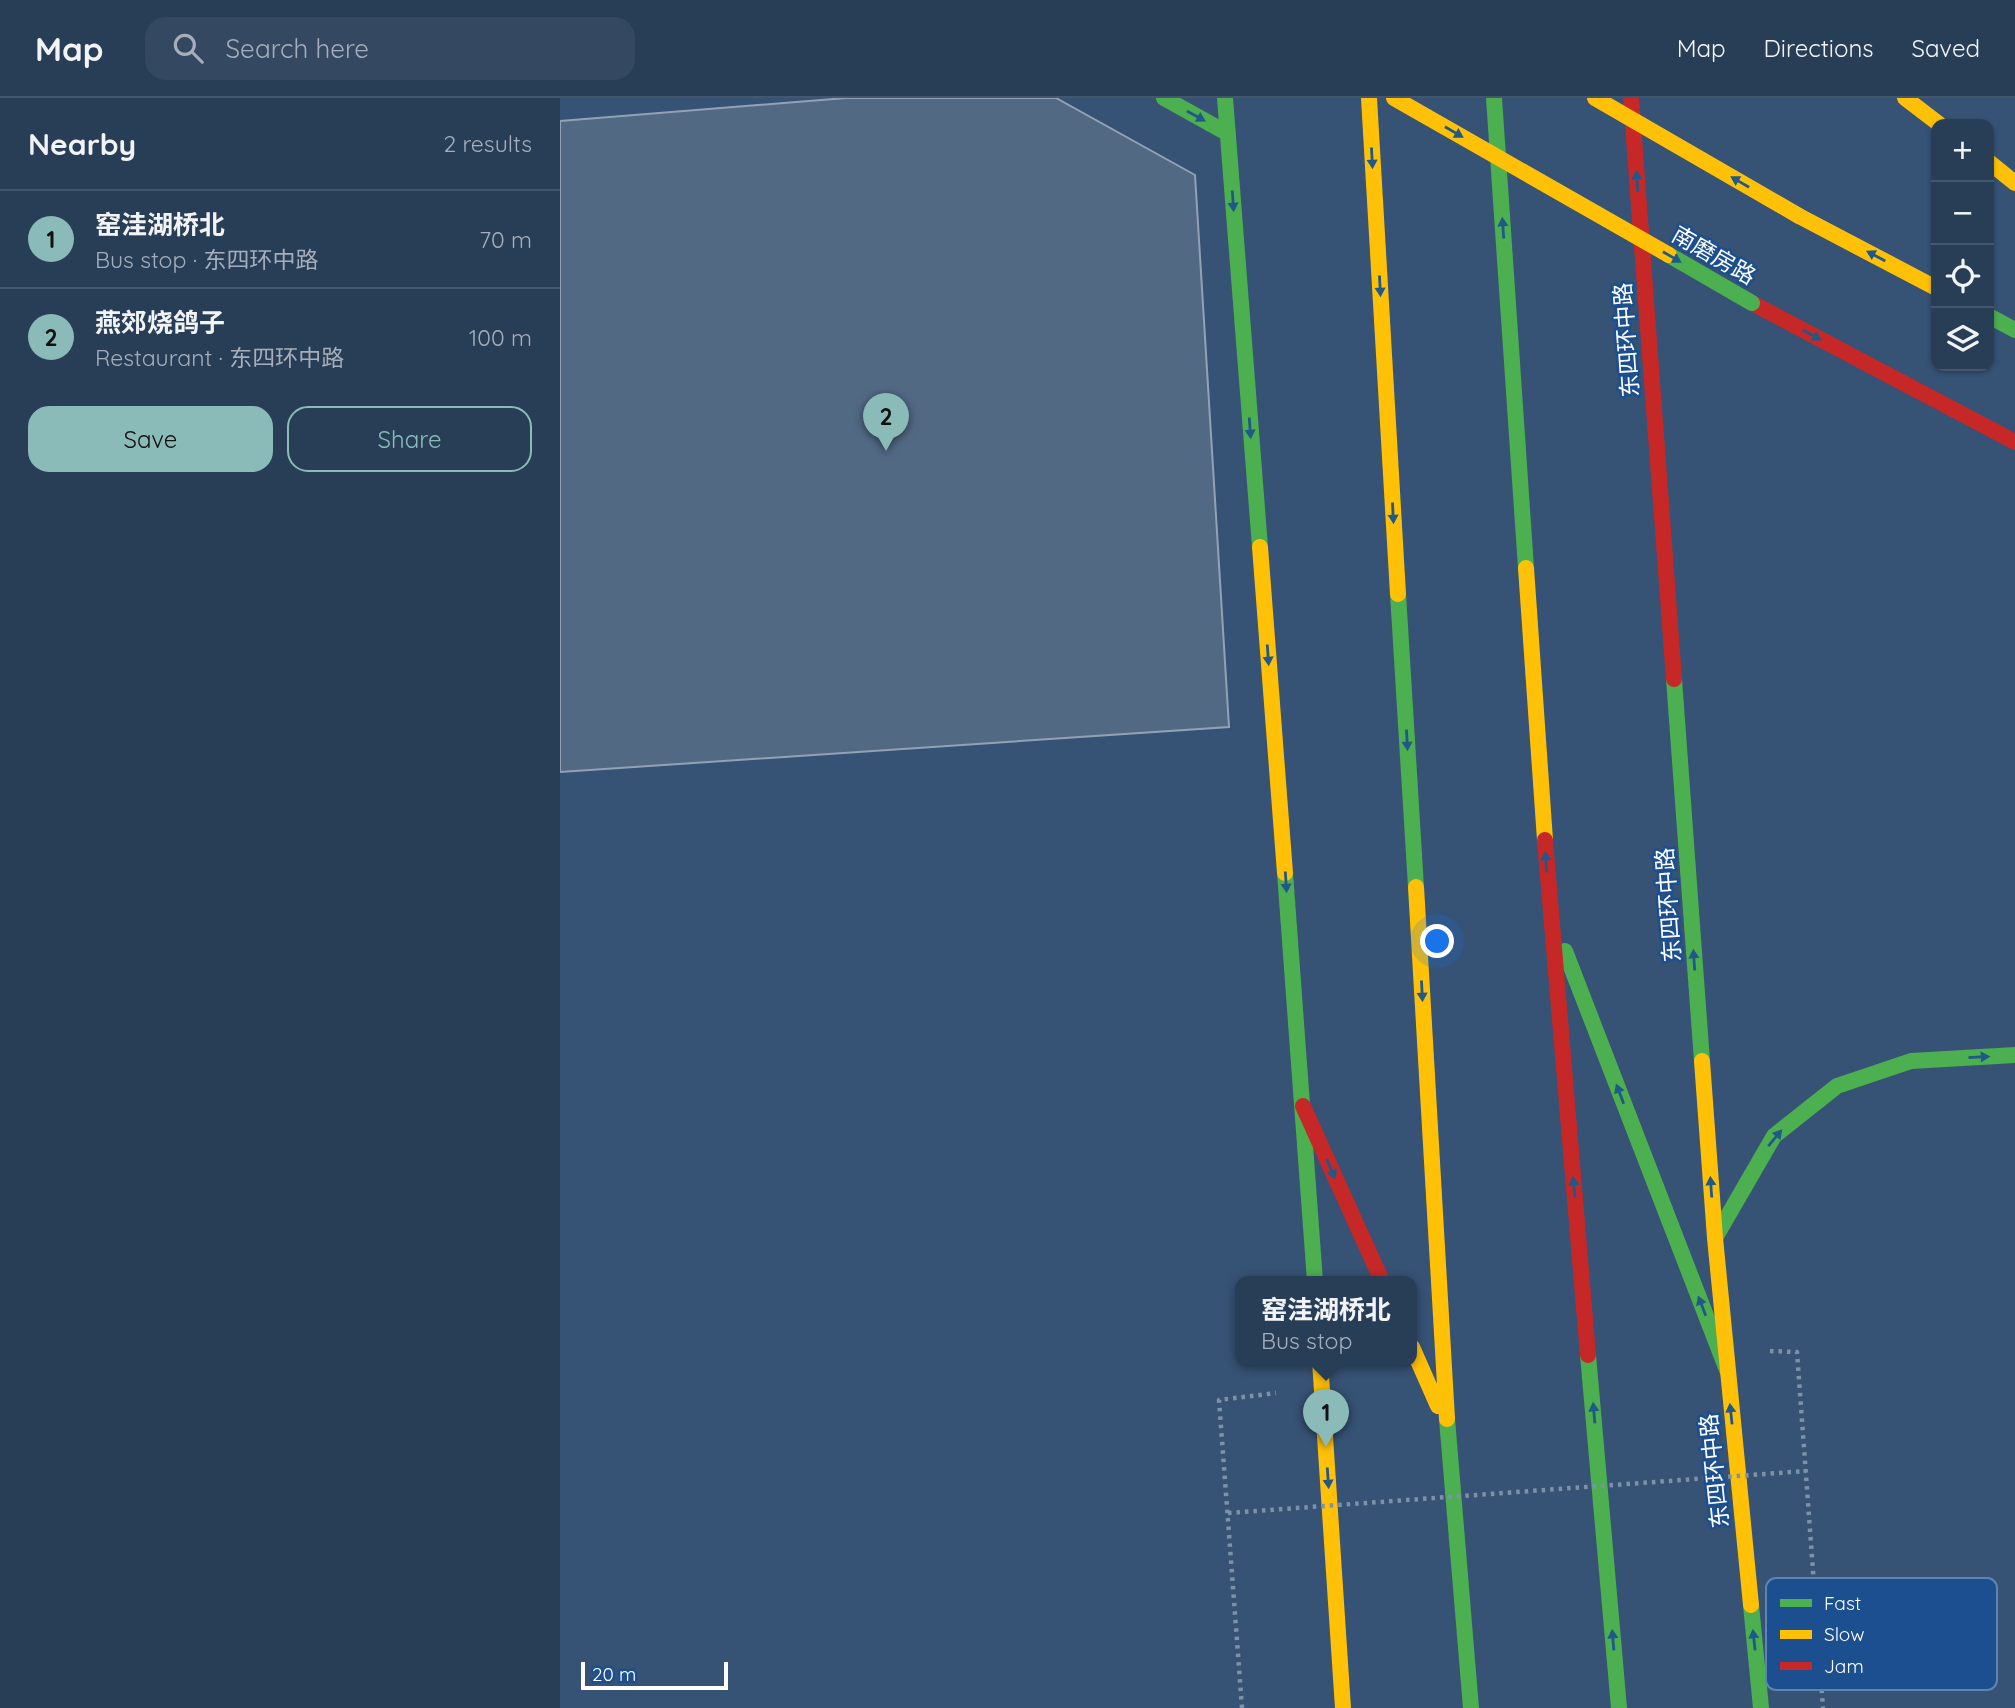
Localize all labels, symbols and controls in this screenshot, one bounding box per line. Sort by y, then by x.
search box [145,17,635,80]
text: Map [35,28,103,69]
icon: search [169,29,207,67]
text: Search here [225,32,369,65]
text: Map [1677,33,1726,63]
text: Directions [1764,33,1874,63]
text: Saved [1912,33,1980,63]
one-way arrow [1186,110,1206,122]
map controls [1931,119,1994,371]
button: + [1931,119,1994,182]
text: Nearby [28,125,136,163]
one-way arrow [1444,126,1463,138]
text: 2 results [443,129,532,158]
one-way arrow [1367,147,1378,169]
one-way arrow [1631,170,1642,192]
one-way arrow [1730,176,1750,188]
button: − [1931,182,1994,245]
one-way arrow [1228,191,1239,213]
text: 窑洼湖桥北 [95,208,225,241]
one-way arrow [1497,217,1508,239]
street label: 南磨房路 [1667,219,1761,291]
text: 1 [47,225,55,254]
text: 70 m [479,225,532,254]
text: Bus stop · 东四环中路 [95,245,318,274]
button: locate [1931,245,1994,308]
one-way arrow [1663,251,1682,263]
one-way arrow [1866,251,1886,262]
one-way arrow [1375,275,1386,297]
street label: 东四环中路 [1608,282,1644,398]
text: 燕郊烧鸽子 [95,306,225,339]
button: layers [1931,308,1994,371]
text: 2 [44,323,58,352]
text: 100 m [469,323,532,352]
one-way arrow [1802,329,1822,340]
text: Restaurant · 东四环中路 [95,343,344,372]
pin: 2 [863,393,909,451]
button: Save [28,406,273,472]
button: Share [287,406,532,472]
one-way arrow [1245,417,1256,439]
one-way arrow [1388,502,1399,524]
one-way arrow [1263,644,1274,666]
one-way arrow [1402,729,1413,751]
street label: 东四环中路 [1650,847,1686,963]
one-way arrow [1540,851,1551,873]
one-way arrow [1281,871,1292,893]
your location [1420,924,1454,958]
one-way arrow [1689,949,1700,971]
one-way arrow [1417,980,1428,1002]
one-way arrow [1968,1051,1990,1062]
one-way arrow [1615,1084,1626,1105]
one-way arrow [1767,1129,1783,1147]
one-way arrow [1326,1158,1337,1179]
one-way arrow [1568,1176,1579,1198]
one-way arrow [1705,1176,1716,1198]
popup [1235,1276,1417,1367]
text: 窑洼湖桥北 [1261,1293,1391,1326]
one-way arrow [1697,1296,1708,1317]
text: Bus stop [1261,1326,1352,1355]
pin: 1 [1303,1389,1349,1447]
one-way arrow [1588,1402,1599,1424]
one-way arrow [1725,1403,1736,1425]
street label: 东四环中路 [1694,1412,1734,1530]
one-way arrow [1323,1467,1334,1489]
legend [1766,1578,1997,1690]
text: Fast [1824,1591,1861,1615]
text: Slow [1824,1622,1865,1646]
one-way arrow [1607,1629,1618,1651]
one-way arrow [1748,1629,1759,1651]
text: Jam [1824,1654,1864,1678]
scale bar [581,1659,728,1691]
text: 20 m [592,1662,636,1686]

